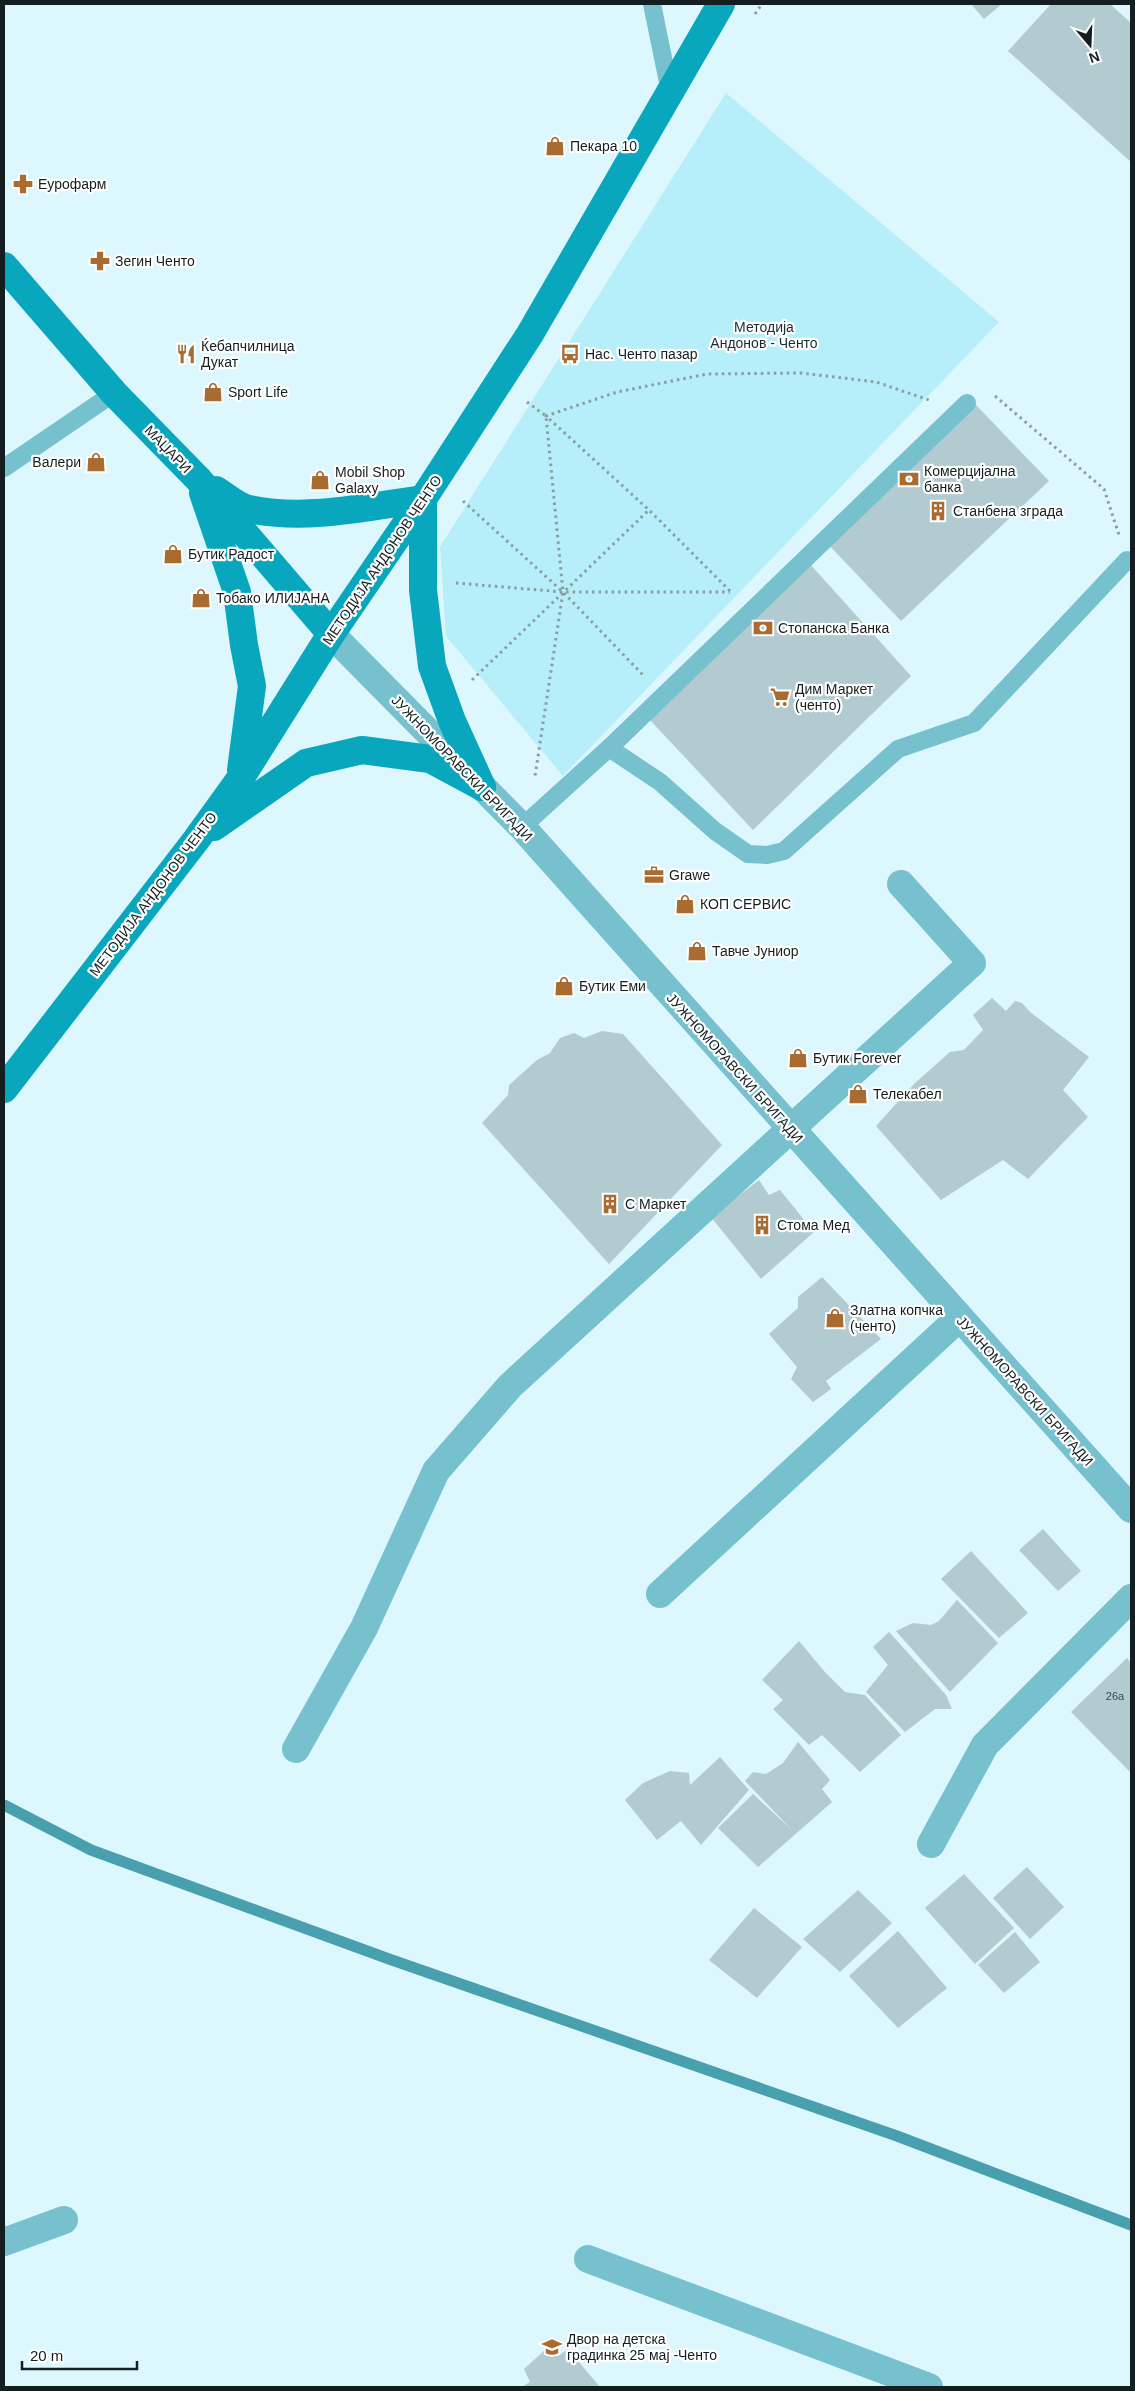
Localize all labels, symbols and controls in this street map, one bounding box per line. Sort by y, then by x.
north arrow [1065,20,1115,70]
text: N [1087,48,1102,67]
shop icon: Пекара 10 [544,135,566,157]
place label: Пекара 10 [570,138,637,154]
pharmacy icon: Еурофарм [12,173,34,195]
place label: Еурофарм [38,176,106,192]
pharmacy icon: Зегин Ченто [89,250,111,272]
place label: Зегин Ченто [115,253,195,269]
park label: Методија Андонов - Ченто [710,319,818,351]
place label: Ќебапчилница Дукат [201,338,295,370]
restaurant icon: Ќебапчилница Дукат [175,343,197,365]
bus stop icon: Нас. Ченто пазар [559,343,581,365]
place label: Нас. Ченто пазар [585,346,698,362]
shop icon: Sport Life [202,381,224,403]
place label: Sport Life [228,384,288,400]
street label: МАЏАРИ [141,422,195,476]
shop icon: Валери [85,451,107,473]
place label: Валери [32,454,81,470]
place label: Комерцијална банка [924,463,1016,495]
place label: Mobil Shop Galaxy [335,464,405,496]
bank icon: Комерцијална банка [898,468,920,490]
shop icon: Mobil Shop Galaxy [309,469,331,491]
street label: МЕТОДИЈА АНДОНОВ ЧЕНТО [319,472,445,648]
building icon: Станбена зграда [927,500,949,522]
place label: Станбена зграда [953,503,1063,519]
shop icon: Бутик Радост [162,543,184,565]
place label: Бутик Радост [188,546,275,562]
shop icon: Тобако ИЛИЈАНА [190,587,212,609]
place label: Тобако ИЛИЈАНА [216,590,330,606]
bank icon: Стопанска Банка [752,617,774,639]
place label: Стопанска Банка [778,620,889,636]
place label: Дим Маркет (ченто) [795,681,874,713]
supermarket icon: Дим Маркет (ченто) [769,686,791,708]
street label: ЈУЖНОМОРАВСКИ БРИГАДИ [388,692,536,844]
street label: МЕТОДИЈА АНДОНОВ ЧЕНТО [86,809,220,979]
office icon: Grawe [643,864,665,886]
place label: Grawe [669,867,710,883]
shop icon: КОП СЕРВИС [674,893,696,915]
place label: КОП СЕРВИС [700,896,791,912]
shop icon: Тавче Јуниор [686,940,708,962]
place label: Тавче Јуниор [712,943,799,959]
shop icon: Бутик Еми [553,975,575,997]
place label: Бутик Еми [579,978,646,994]
street label: ЈУЖНОМОРАВСКИ БРИГАДИ [664,990,806,1146]
shop icon: Бутик Forever [787,1047,809,1069]
place label: Бутик Forever [813,1050,902,1066]
shop icon: Телекабел [847,1083,869,1105]
place label: Телекабел [873,1086,942,1102]
building icon: С Маркет [599,1193,621,1215]
place label: С Маркет [625,1196,687,1212]
building icon: Стома Мед [751,1214,773,1236]
place label: Стома Мед [777,1217,850,1233]
place label: Златна копчка (ченто) [850,1302,943,1334]
shop icon: Златна копчка (ченто) [824,1307,846,1329]
street label: ЈУЖНОМОРАВСКИ БРИГАДИ [954,1313,1096,1469]
house number: 26а [1106,1690,1125,1702]
place label: Двор на детска градинка 25 мај -Ченто [567,2331,717,2363]
school or university icon: Двор на детска градинка 25 мај -Ченто [541,2336,563,2358]
scale bar [22,2338,138,2370]
text: 20 m [30,2347,63,2364]

